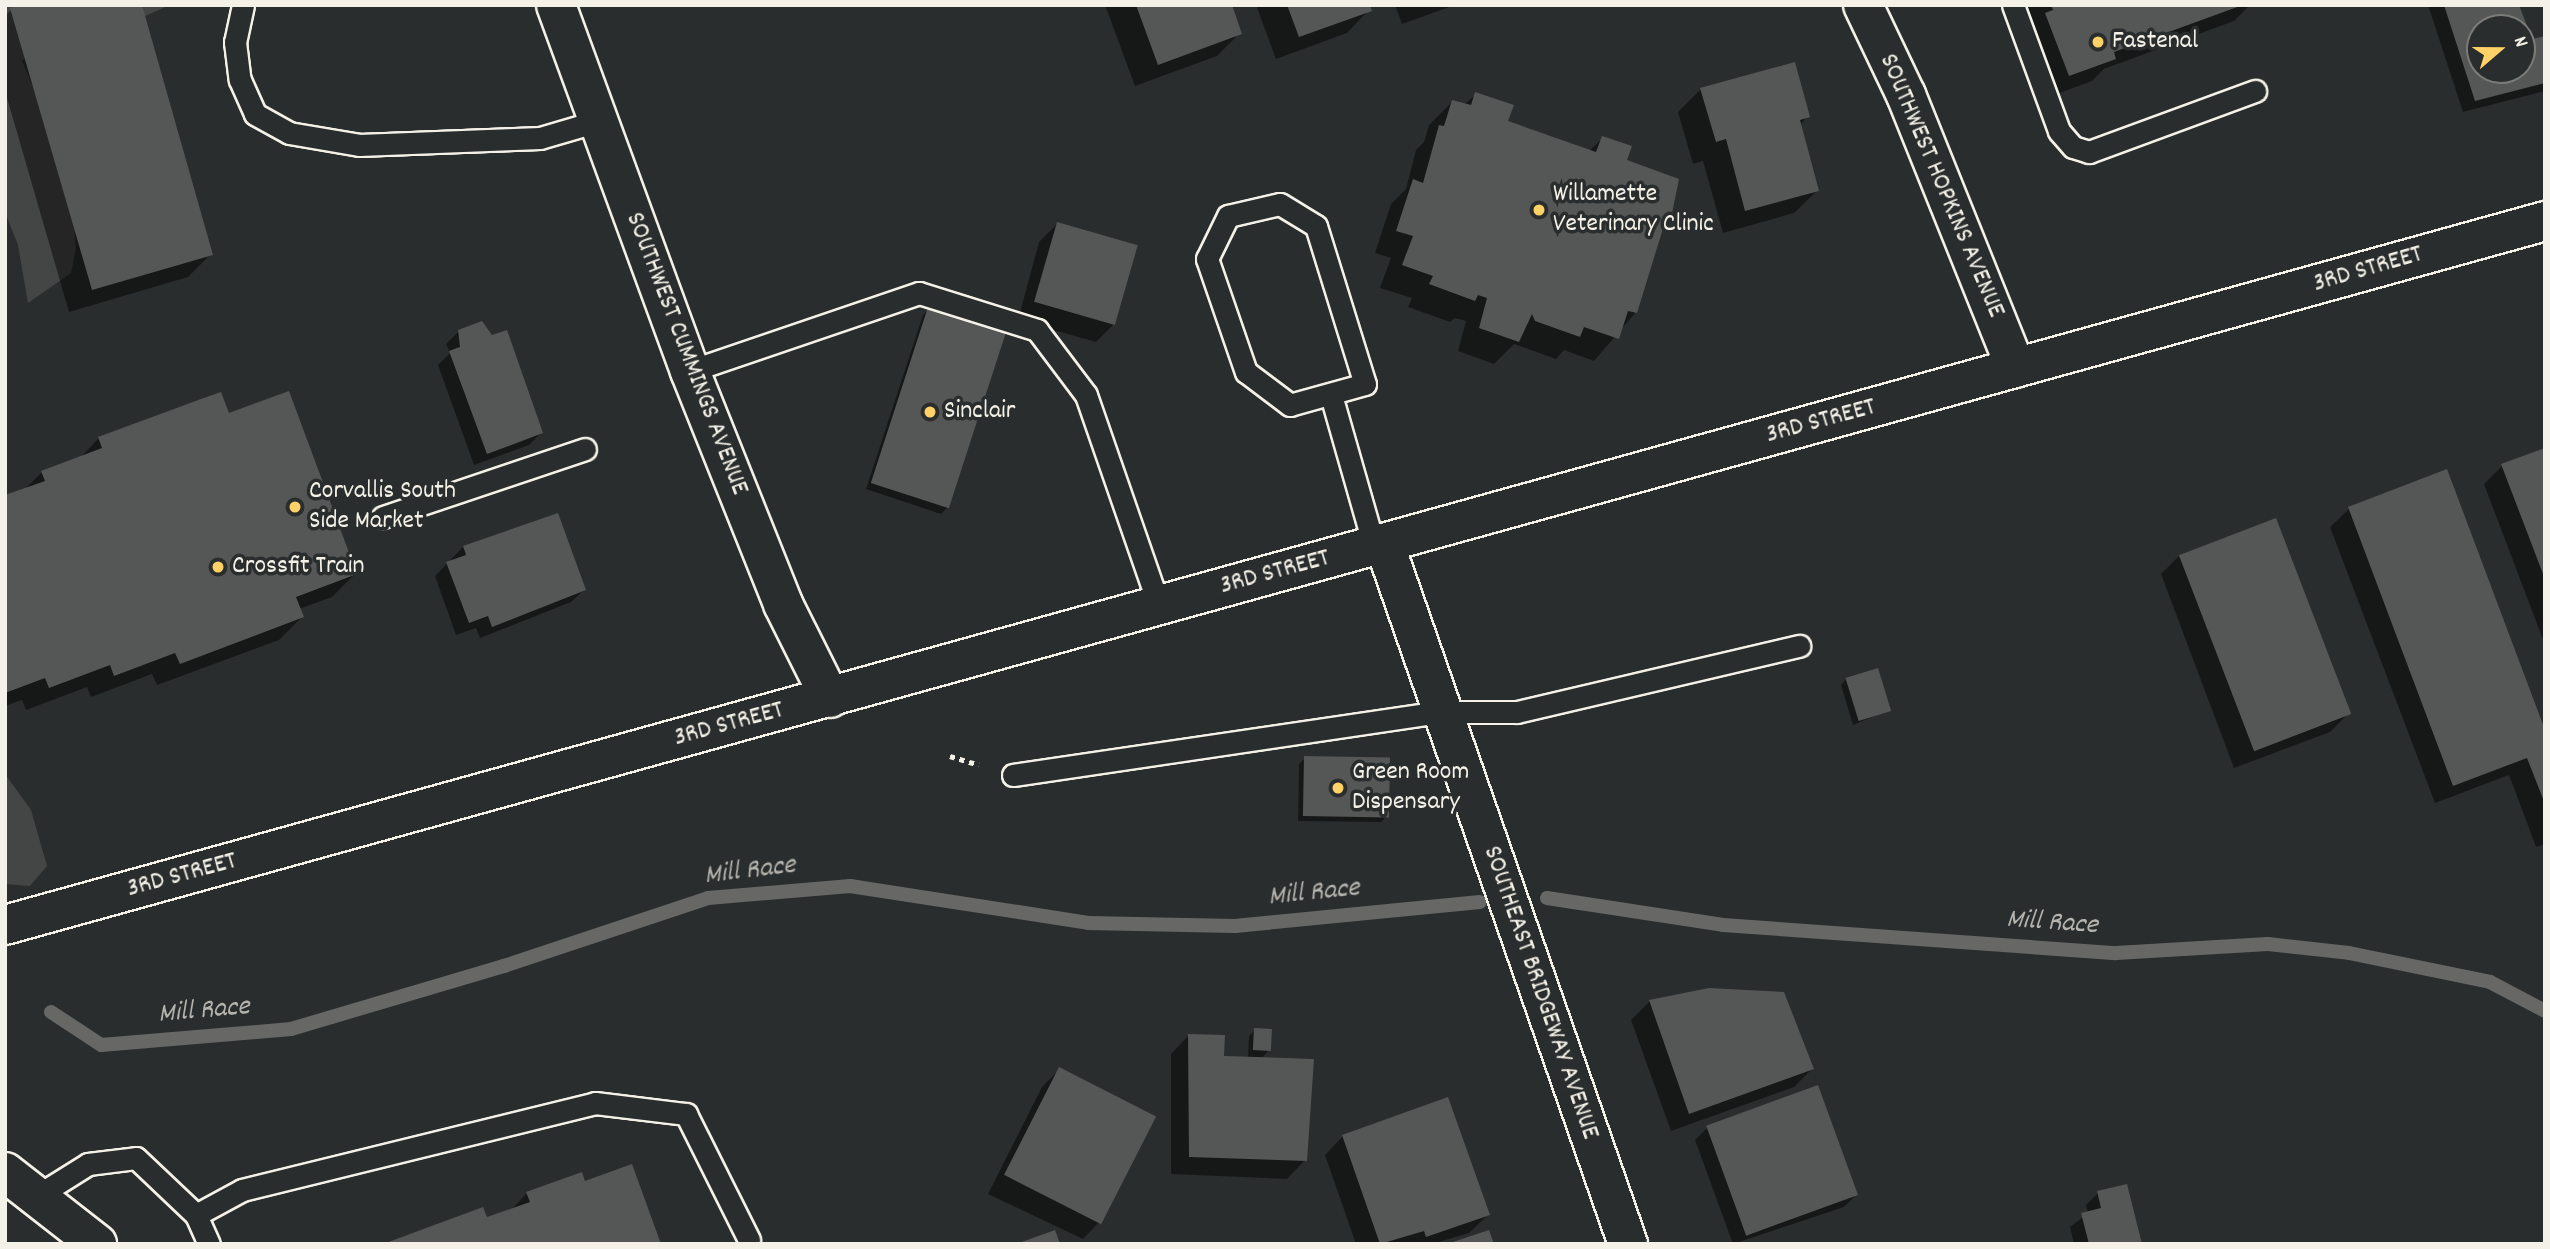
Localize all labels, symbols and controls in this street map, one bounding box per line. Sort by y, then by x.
north arrow [2466,14,2536,84]
place label: Fastenal [2112,26,2198,58]
text: N [2505,33,2534,51]
marker: Fastenal [2090,34,2106,50]
street label: SOUTHWEST HOPKINS AVENUE [1871,50,2011,322]
place label: Willamette Veterinary Clinic [1553,179,1714,241]
marker: Willamette Veterinary Clinic [1531,202,1547,218]
street label: SOUTHWEST CUMMINGS AVENUE [618,208,754,500]
street label: 3RD STREET [2310,240,2426,300]
street label: 3RD STREET [1763,392,1879,452]
place label: Sinclair [944,396,1015,428]
marker: Sinclair [922,404,938,420]
place label: Corvallis South Side Market [309,476,456,538]
marker: Corvallis South Side Market [287,499,303,515]
street label: 3RD STREET [1217,543,1333,603]
place label: Crossfit Train [232,551,365,583]
marker: Crossfit Train [210,559,226,575]
street label: 3RD STREET [671,695,787,755]
place label: Green Room Dispensary [1352,757,1469,818]
marker: Green Room Dispensary [1330,780,1346,796]
street label: SOUTHEAST BRIDGEWAY AVENUE [1475,842,1605,1144]
street label: 3RD STREET [124,846,240,906]
water label: Mill Race [702,850,798,894]
water label: Mill Race [1267,873,1361,915]
water label: Mill Race [2005,904,2099,944]
water label: Mill Race [157,991,251,1033]

